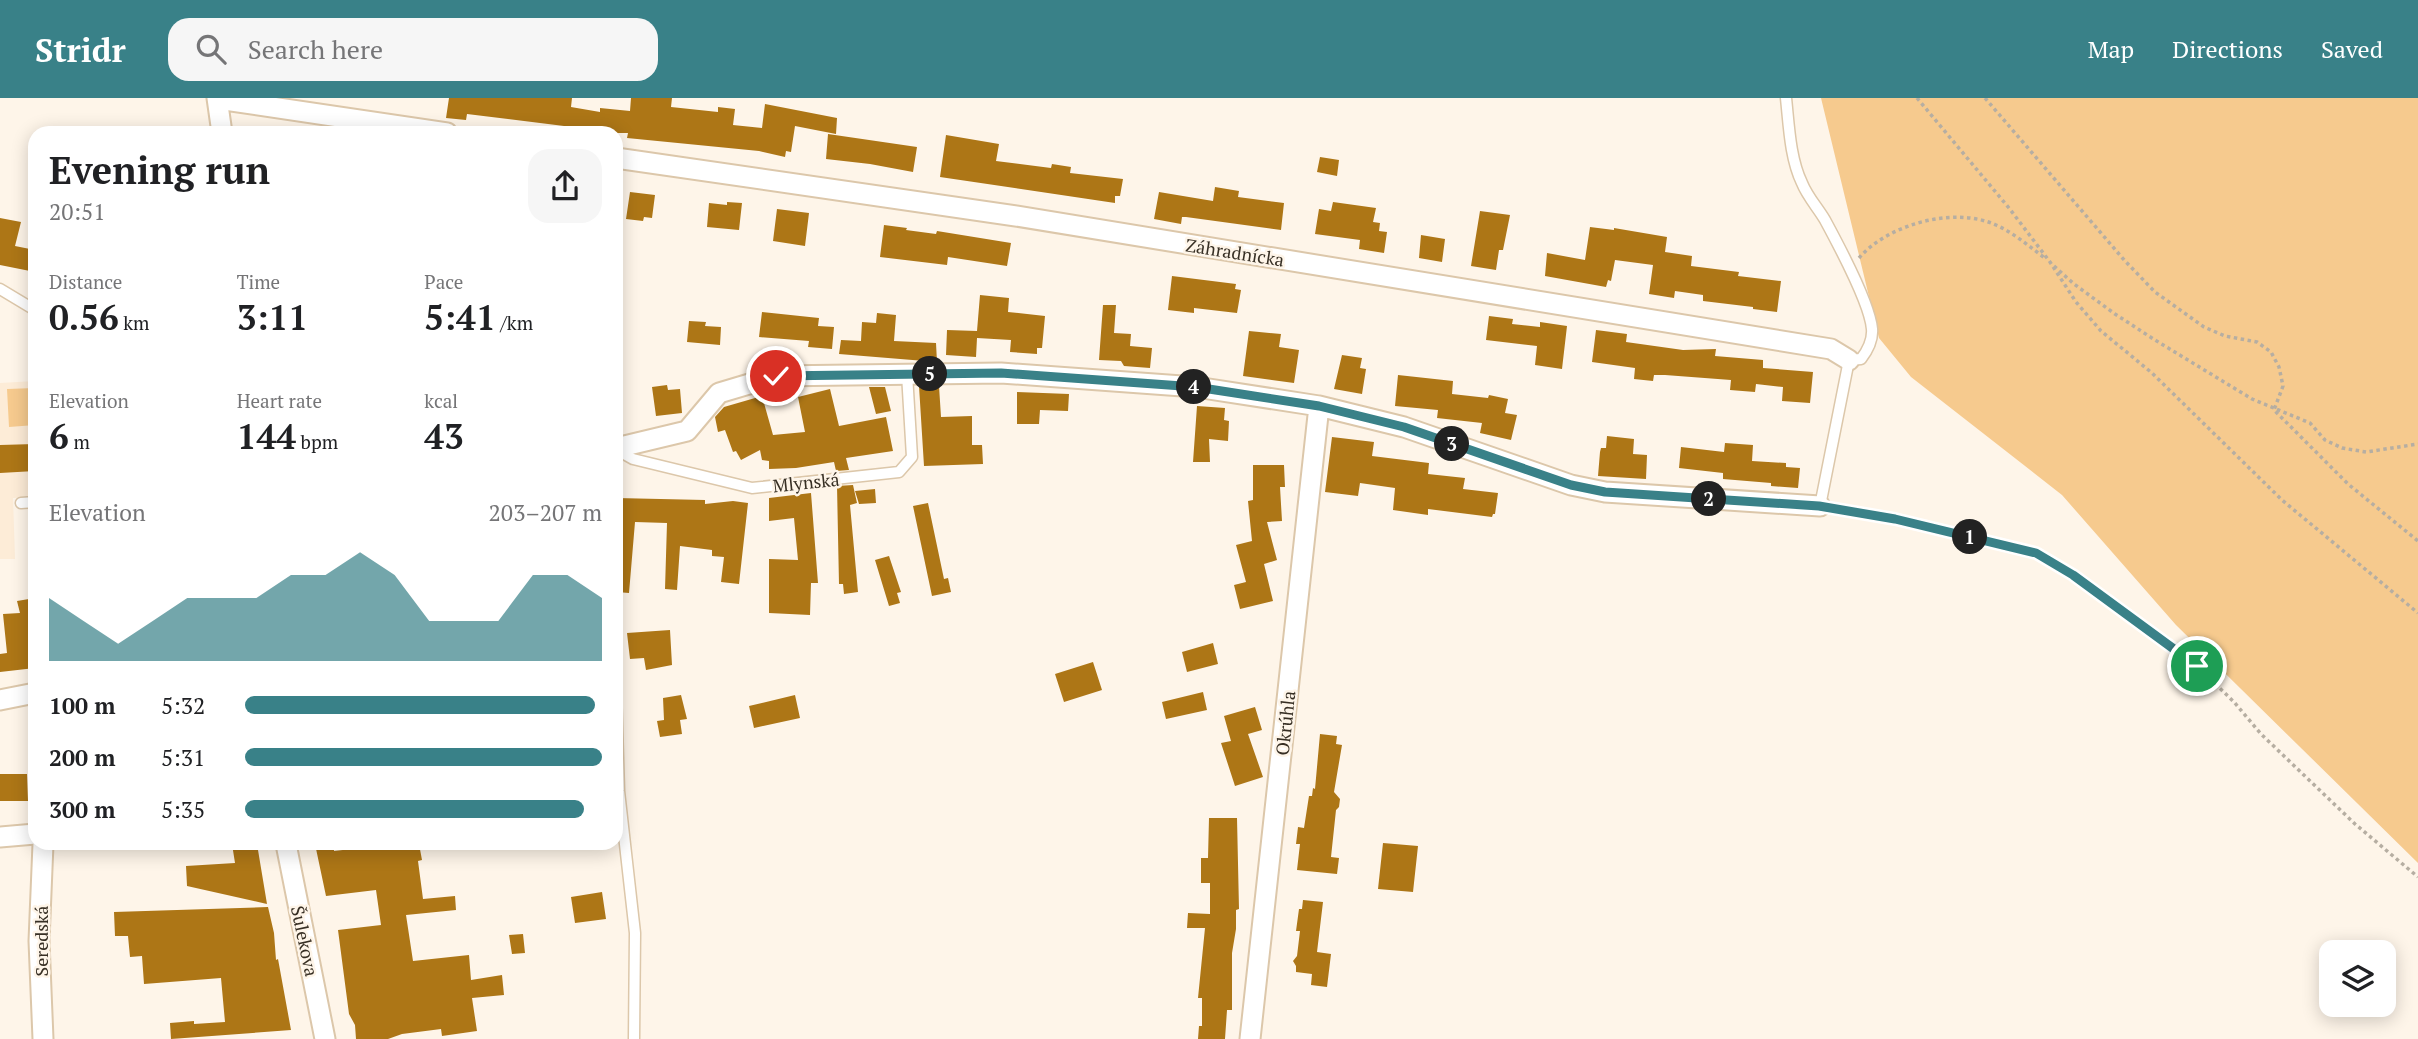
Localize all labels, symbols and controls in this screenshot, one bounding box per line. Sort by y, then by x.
search box [168,18,658,81]
text: Stridr [35,28,126,71]
icon: search [192,30,230,68]
text: Search here [248,32,383,66]
text: Map [2088,33,2134,65]
text: Directions [2172,33,2283,65]
text: Saved [2321,33,2383,65]
text: Evening run [49,145,270,195]
button: share [528,149,602,223]
text: 20:51 [49,196,106,227]
street label: Záhradnícka [1184,232,1286,272]
text: Distance [49,269,122,294]
text: Time [237,269,280,294]
text: Pace [424,269,463,294]
text: 0.56 [49,294,119,340]
text: 3:11 [237,294,308,340]
text: 5:41 [424,294,496,340]
text: km [119,310,150,335]
text: /km [496,310,533,335]
pin [746,346,806,406]
pin: 5 [912,356,948,392]
icon: check [757,357,795,395]
text: 5 [924,361,935,386]
pin: 4 [1176,370,1212,404]
text: 4 [1188,374,1199,399]
text: Elevation [49,388,129,413]
text: Heart rate [237,388,322,413]
text: kcal [424,388,458,413]
text: 6 [49,413,69,459]
text: 144 [237,413,296,459]
text: 43 [424,413,464,459]
pin: 3 [1434,426,1470,462]
text: m [69,429,90,454]
text: bpm [296,429,338,454]
text: 3 [1446,431,1457,456]
street label: Mlynská [771,467,841,497]
pin: 2 [1692,482,1726,516]
text: 2 [1703,486,1714,511]
text: Elevation [49,497,146,528]
text: 203–207 m [489,497,602,528]
pin: 1 [1952,520,1988,555]
text: 1 [1964,524,1975,549]
pin [2167,636,2227,696]
icon: arrive [2178,647,2216,685]
street label: Okrúhla [1270,689,1300,757]
text: 100 m [49,690,115,721]
text: 5:32 [161,690,205,721]
text: 200 m [49,742,115,773]
text: 5:31 [161,742,205,773]
text: 300 m [49,794,115,825]
text: 5:35 [161,794,205,825]
street label: Šulekova [286,904,324,978]
street label: Seredská [29,906,53,976]
map controls [2319,940,2396,1017]
button: layers [2319,940,2396,1017]

